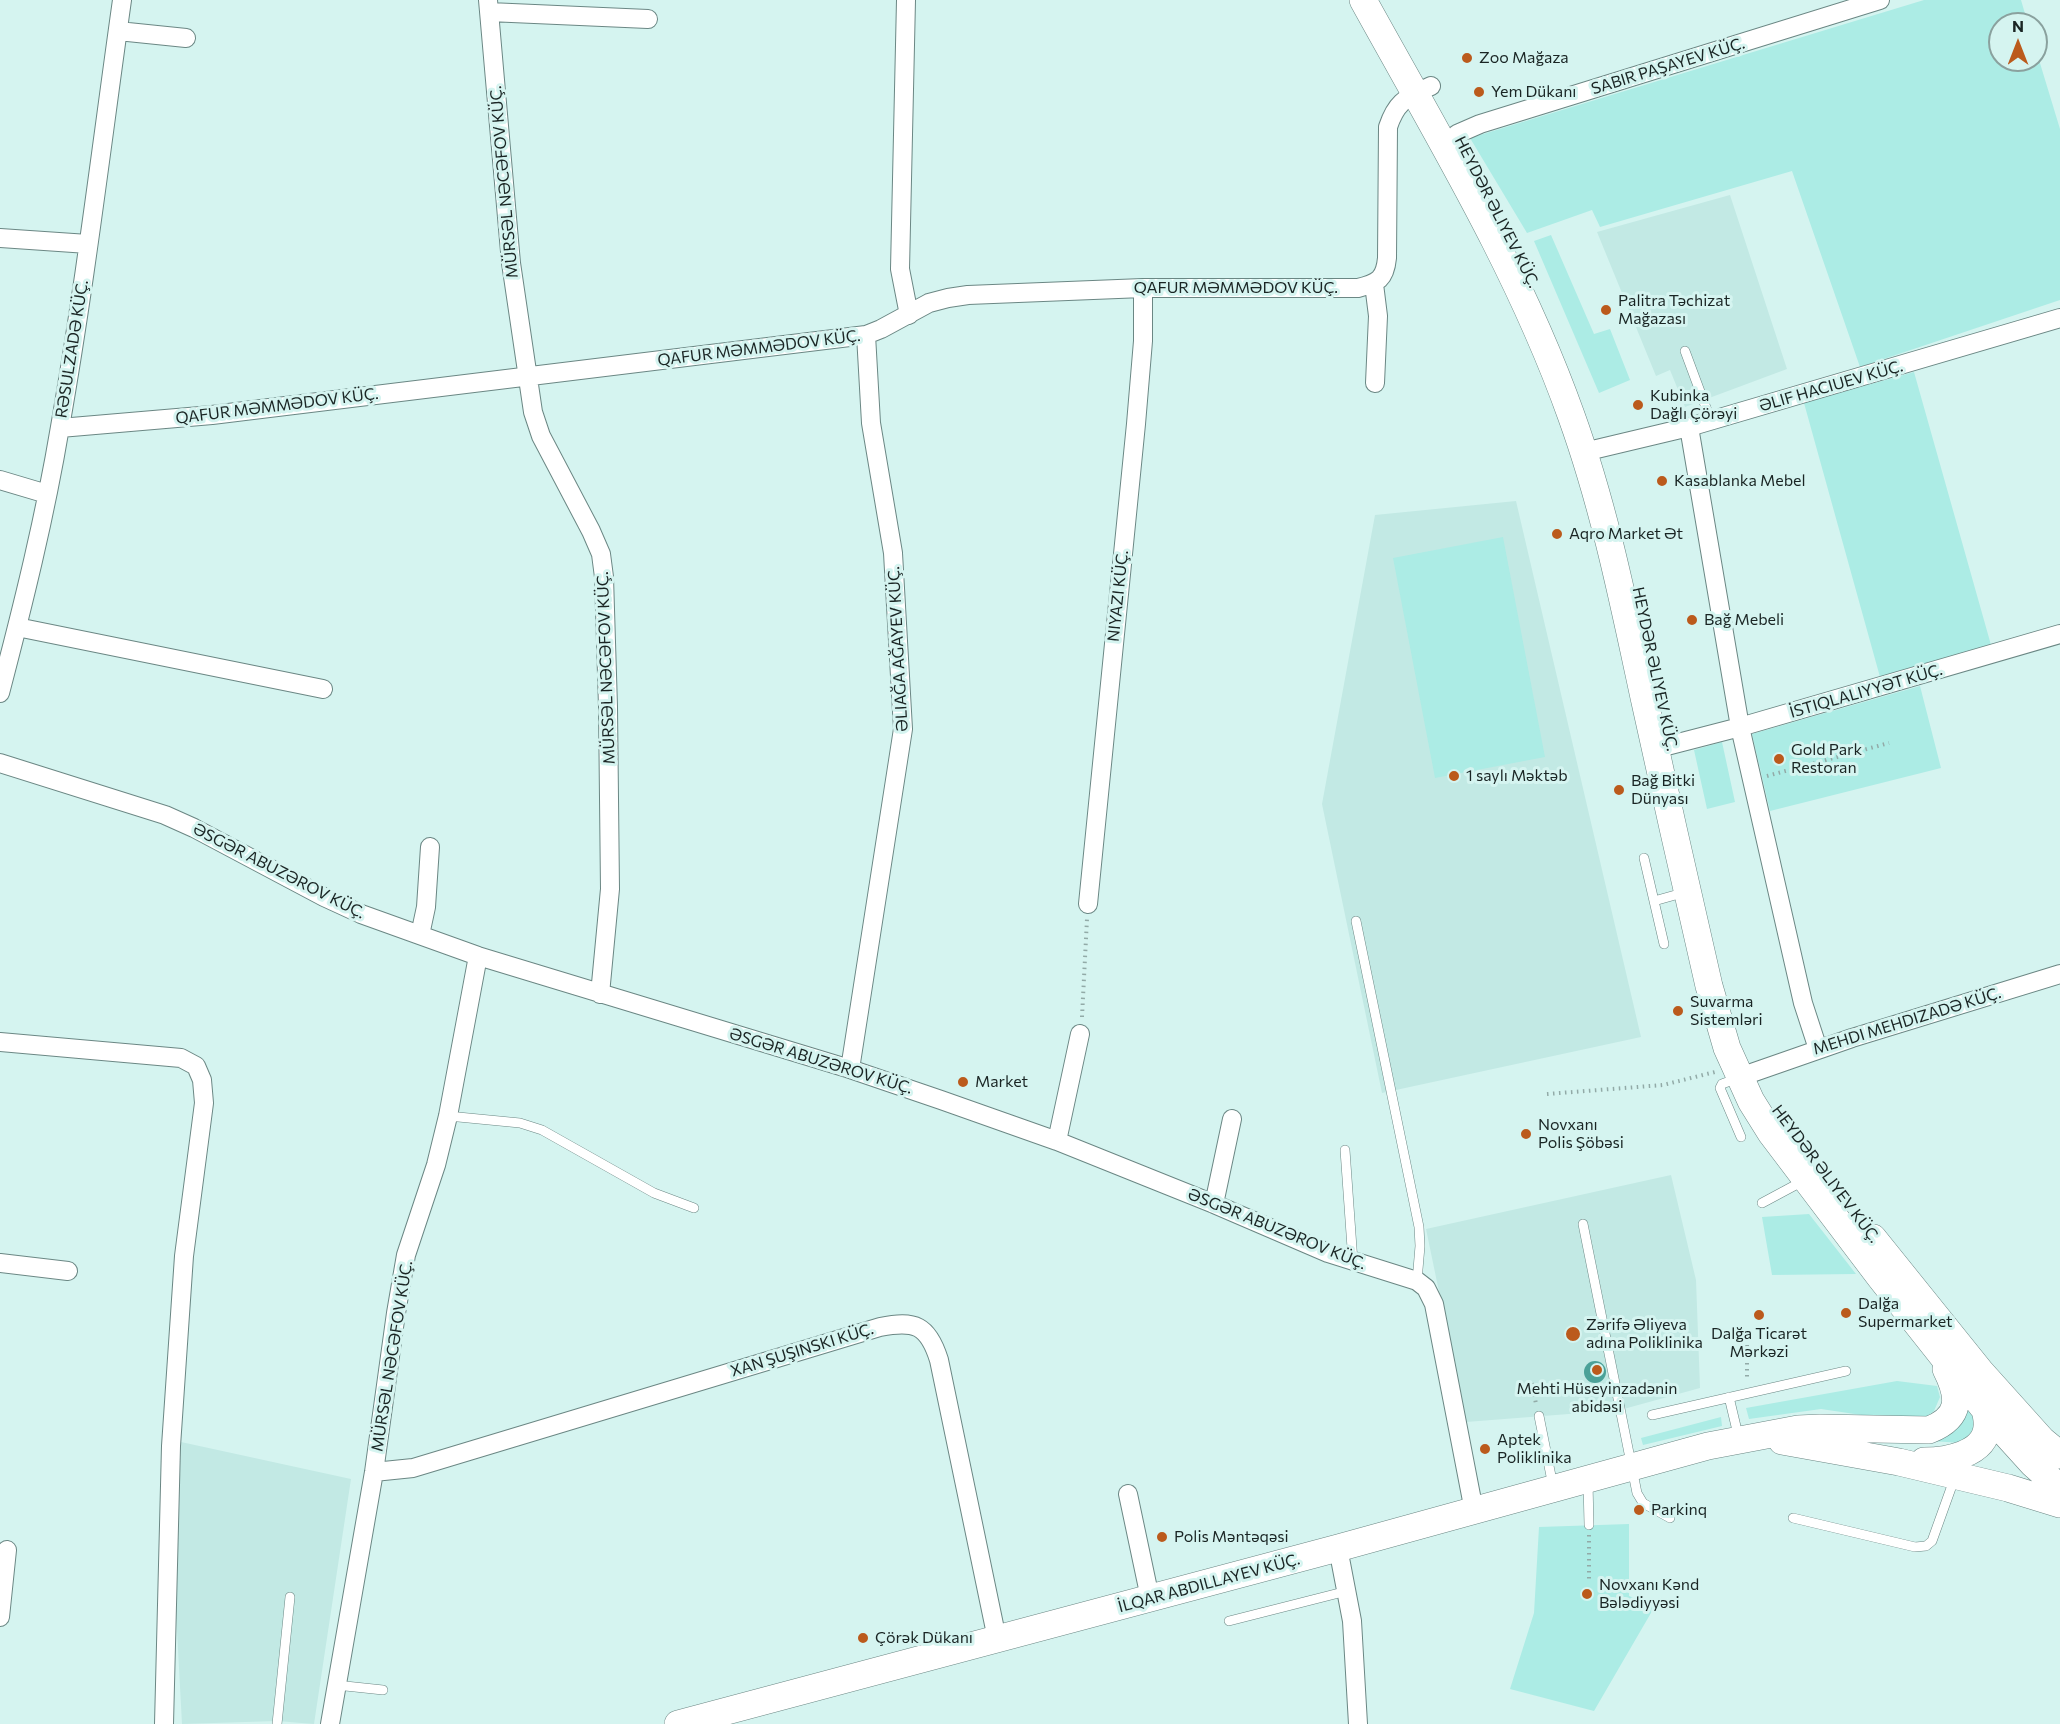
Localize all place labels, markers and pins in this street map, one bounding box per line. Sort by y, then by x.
place label: Zoo Mağaza [1479,48,1569,68]
marker: Zoo Mağaza [1460,51,1474,65]
place label: Yem Dükanı [1491,82,1576,102]
marker: Yem Dükanı [1472,85,1486,99]
place label: Palitra Təchizat Mağazası [1618,291,1730,329]
marker: Palitra Təchizat Mağazası [1599,303,1613,317]
place label: Kubinka Dağlı Çörəyi [1650,386,1737,424]
marker: Kubinka Dağlı Çörəyi [1631,398,1645,412]
place label: Kasablanka Mebel [1674,471,1806,491]
marker: Kasablanka Mebel [1655,474,1669,488]
place label: Aqro Market Ət [1569,524,1683,544]
marker: Aqro Market Ət [1550,527,1564,541]
place label: Bağ Mebeli [1704,610,1784,630]
marker: Bağ Mebeli [1685,613,1699,627]
place label: Gold Park Restoran [1791,740,1862,778]
marker: Gold Park Restoran [1772,752,1786,766]
place label: 1 saylı Məktəb [1466,766,1568,786]
marker: 1 saylı Məktəb [1447,769,1461,783]
place label: Bağ Bitki Dünyası [1631,771,1695,809]
marker: Bağ Bitki Dünyası [1612,783,1626,797]
place label: Suvarma Sistemləri [1690,992,1763,1030]
marker: Suvarma Sistemləri [1671,1004,1685,1018]
place label: Market [975,1072,1028,1092]
marker: Market [956,1075,970,1089]
place label: Novxanı Polis Şöbəsi [1538,1115,1624,1153]
marker: Novxanı Polis Şöbəsi [1519,1127,1533,1141]
place label: Dalğa Supermarket [1858,1294,1953,1332]
marker: Dalğa Supermarket [1839,1306,1853,1320]
marker: Dalğa Ticarət Mərkəzi [1752,1308,1766,1322]
place label: Zərifə Əliyeva adına Poliklinika [1586,1315,1703,1353]
place label: Dalğa Ticarət Mərkəzi [1711,1324,1807,1362]
marker: Zərifə Əliyeva adına Poliklinika [1564,1325,1582,1343]
marker: Mehti Hüseyinzadənin abidəsi [1590,1363,1604,1377]
place label: Mehti Hüseyinzadənin abidəsi [1516,1379,1678,1417]
place label: Aptek Poliklinika [1497,1430,1572,1468]
marker: Aptek Poliklinika [1478,1442,1492,1456]
place label: Parkinq [1651,1500,1707,1520]
marker: Parkinq [1632,1503,1646,1517]
place label: Polis Məntəqəsi [1174,1527,1289,1547]
marker: Polis Məntəqəsi [1155,1530,1169,1544]
place label: Novxanı Kənd Bələdiyyəsi [1599,1575,1699,1613]
marker: Novxanı Kənd Bələdiyyəsi [1580,1587,1594,1601]
place label: Çörək Dükanı [875,1628,973,1648]
marker: Çörək Dükanı [856,1631,870,1645]

